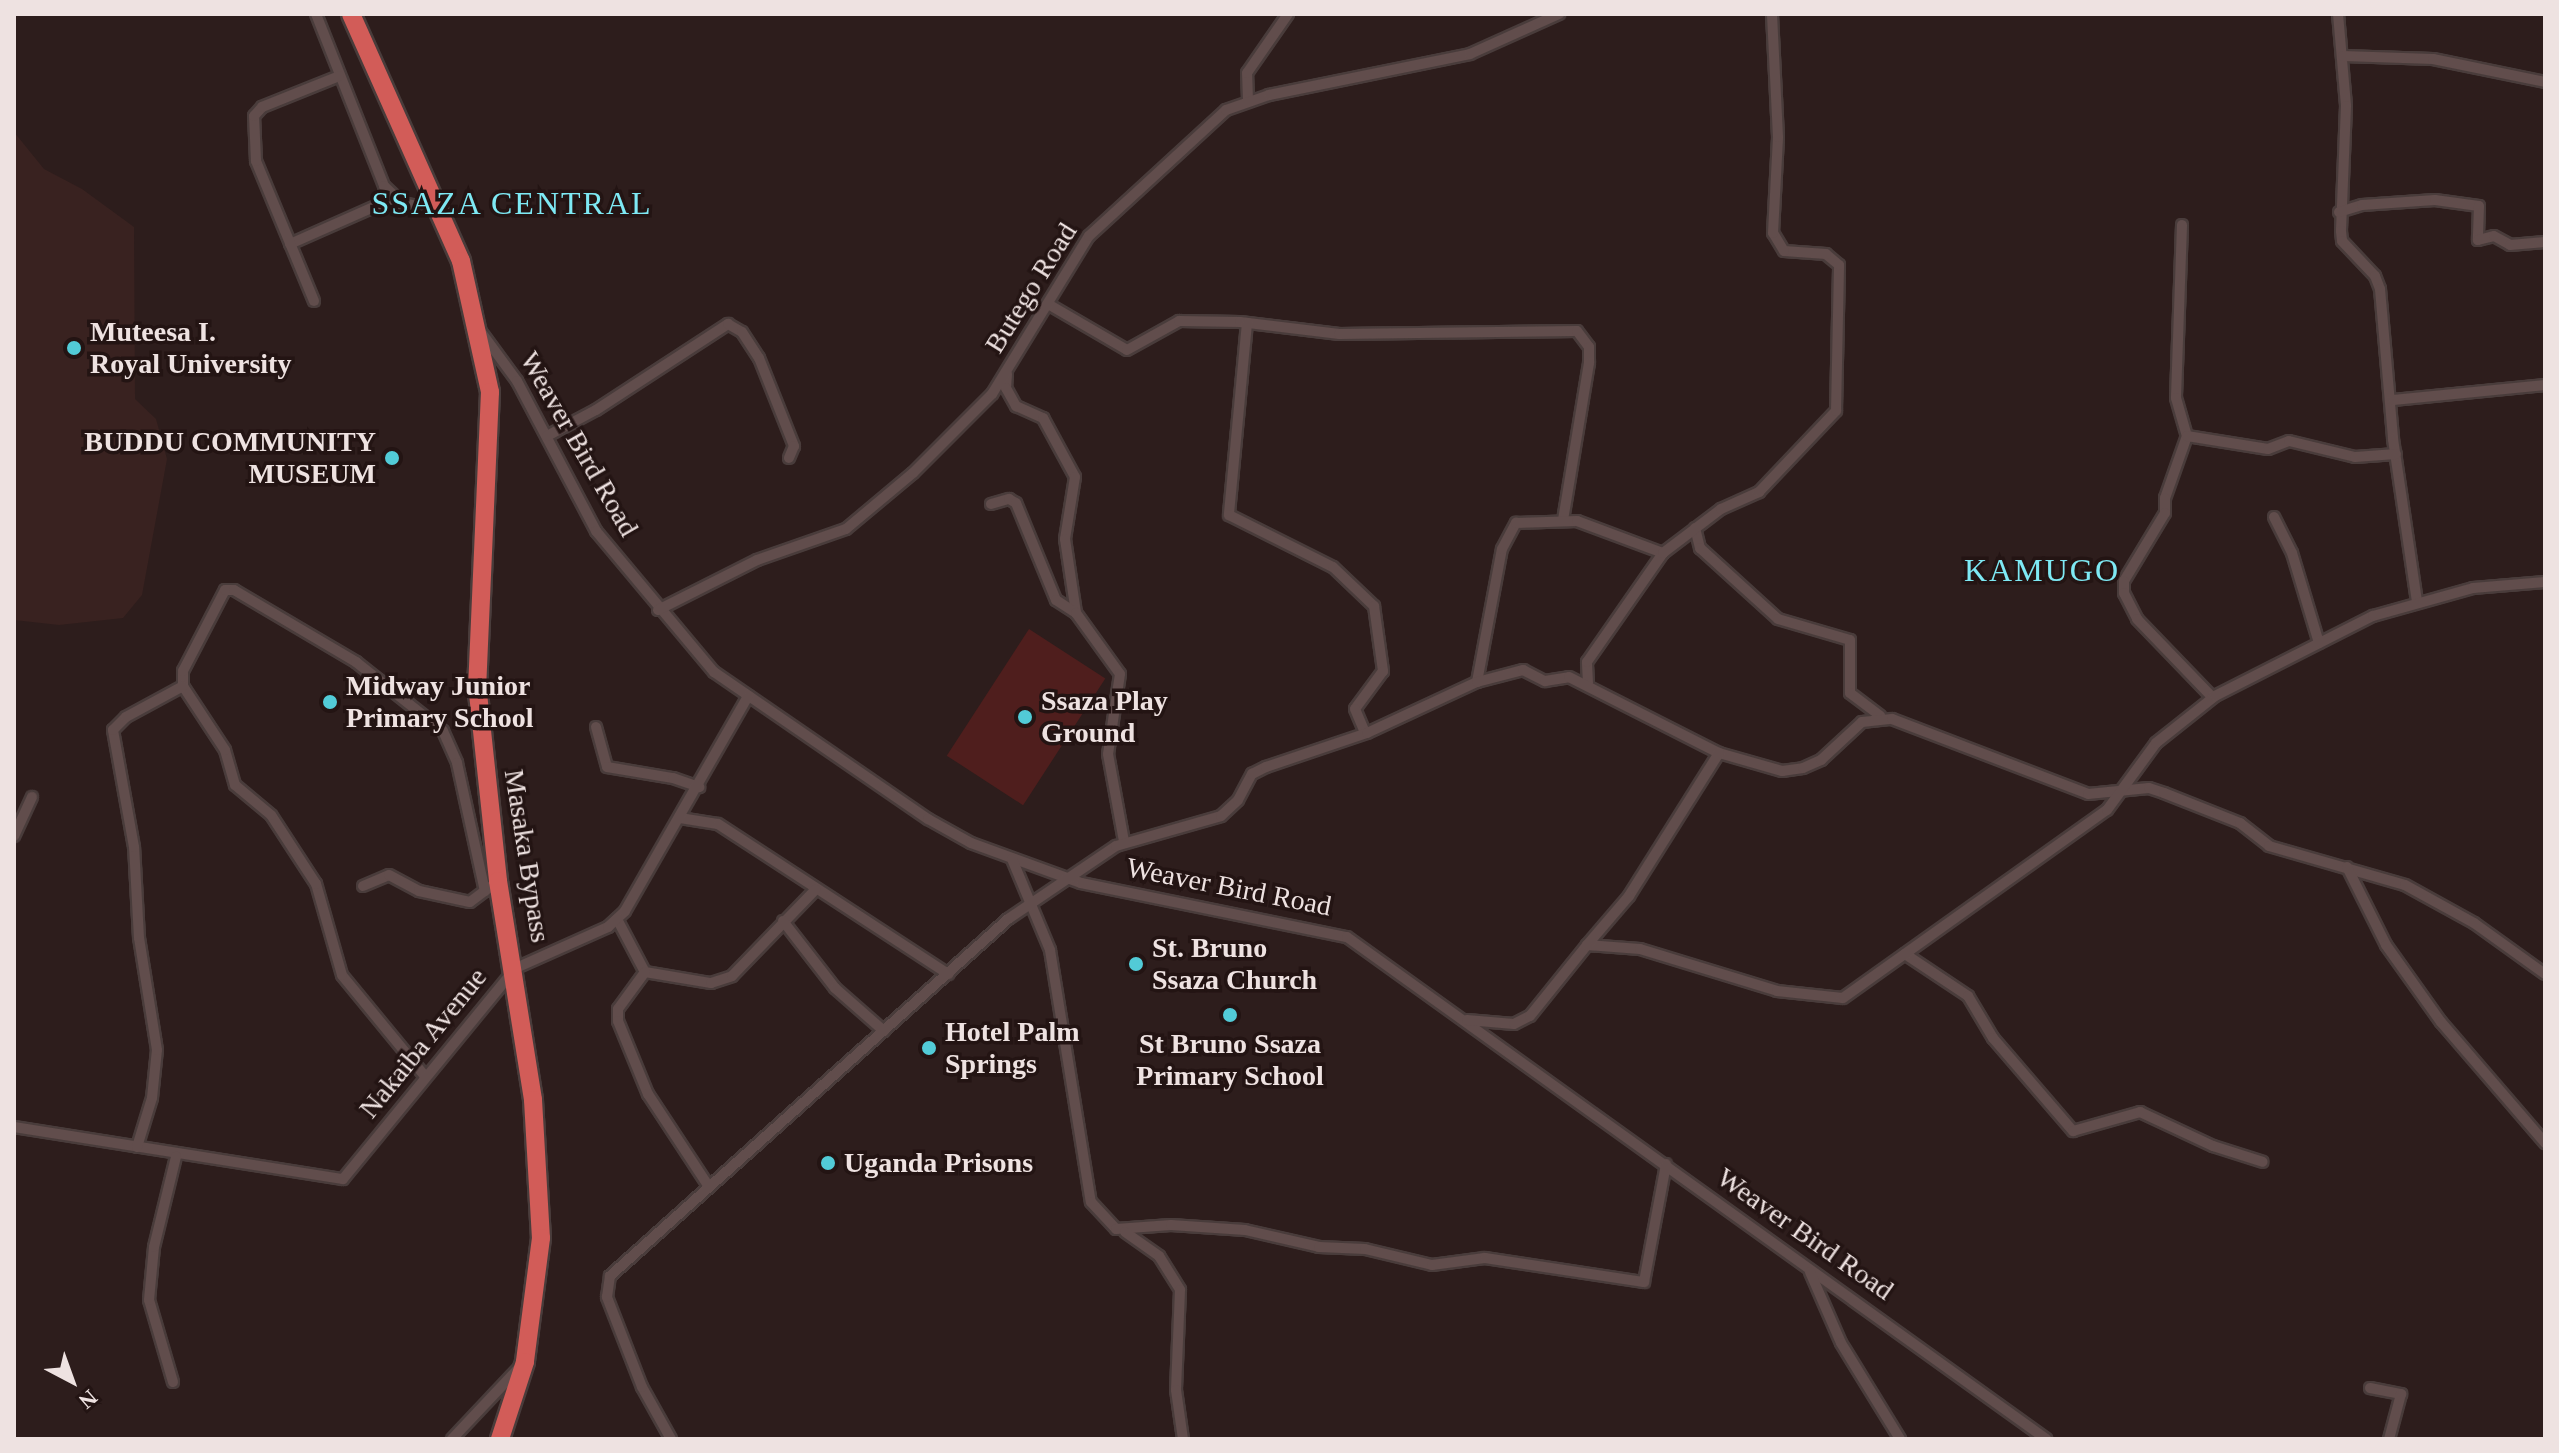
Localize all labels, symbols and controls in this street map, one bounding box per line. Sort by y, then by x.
district label: SSAZA CENTRAL [371,184,653,222]
street label: Butego Road [978,217,1084,359]
place label: Muteesa I. Royal University [90,315,291,381]
marker: Muteesa I. Royal University [65,339,83,357]
street label: Weaver Bird Road [513,346,645,542]
place label: BUDDU COMMUNITY MUSEUM [84,425,376,491]
marker: BUDDU COMMUNITY MUSEUM [383,449,401,467]
district label: KAMUGO [1964,551,2120,589]
place label: Midway Junior Primary School [346,669,533,735]
place label: Ssaza Play Ground [1041,684,1168,750]
marker: Midway Junior Primary School [321,693,339,711]
marker: Ssaza Play Ground [1016,708,1034,726]
street label: Masaka Bypass [497,767,557,945]
street label: Weaver Bird Road [1124,851,1334,923]
place label: St. Bruno Ssaza Church [1152,931,1317,997]
marker: St. Bruno Ssaza Church [1127,955,1145,973]
street label: Nakaiba Avenue [352,960,494,1126]
marker: St Bruno Ssaza Primary School [1221,1006,1239,1024]
place label: Hotel Palm Springs [945,1015,1080,1081]
place label: St Bruno Ssaza Primary School [1136,1027,1324,1093]
marker: Hotel Palm Springs [920,1039,938,1057]
place label: Uganda Prisons [844,1146,1033,1180]
marker: Uganda Prisons [819,1154,837,1172]
street label: Weaver Bird Road [1710,1161,1900,1307]
north arrow [32,1341,112,1421]
text: N [74,1385,102,1414]

